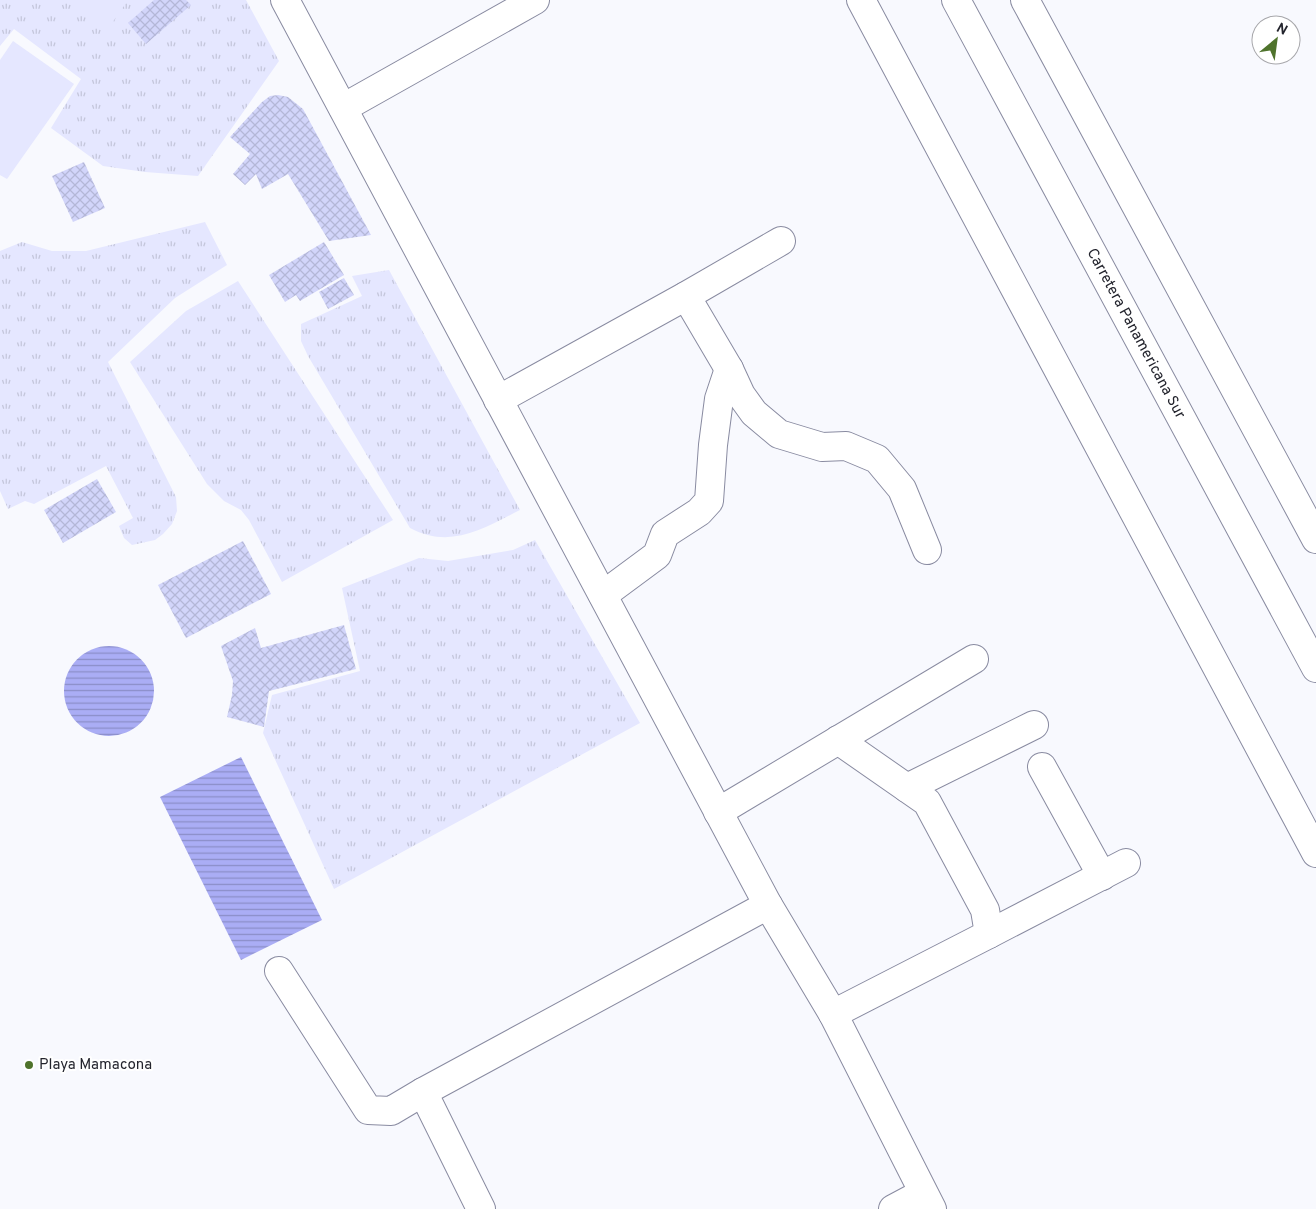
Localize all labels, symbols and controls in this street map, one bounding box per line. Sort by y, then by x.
north arrow [1251,15,1301,65]
text: N [1273,20,1290,40]
street label: Carretera Panamericana Sur [1082,245,1190,422]
place label: Playa Mamacona [39,1056,152,1075]
marker: Playa Mamacona [23,1059,35,1071]

